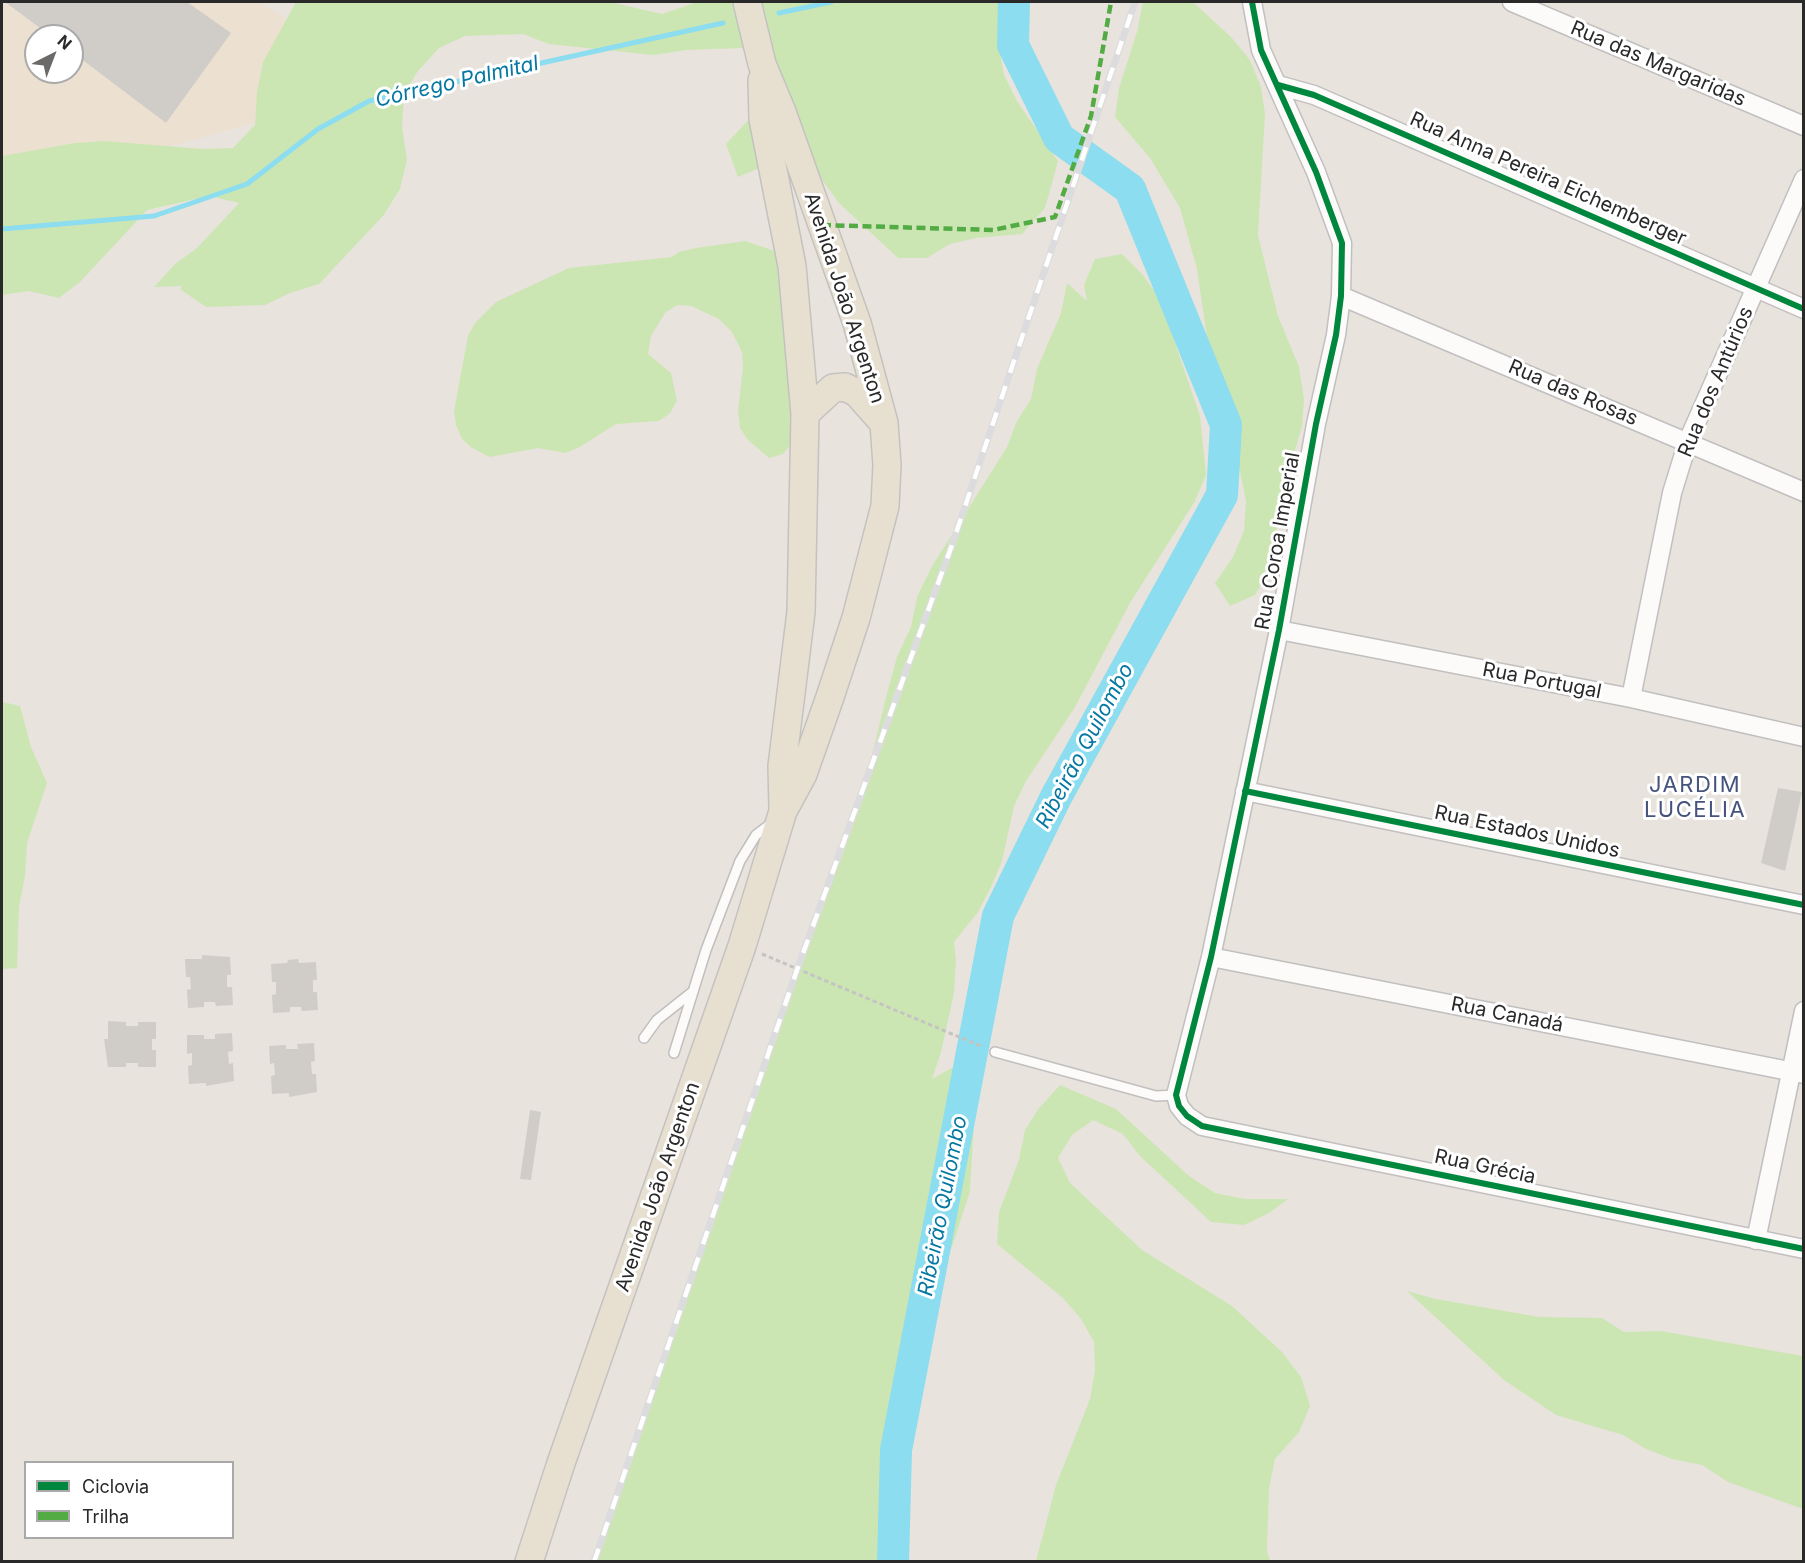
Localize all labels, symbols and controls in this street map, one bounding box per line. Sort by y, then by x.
street label: Rua das Margaridas [1567,16,1749,112]
north arrow [24,24,84,84]
text: N [53,31,76,54]
water label: Córrego Palmital [373,51,541,113]
street label: Rua Anna Pereira Eichemberger [1406,107,1690,251]
street label: Avenida João Argenton [799,190,889,406]
street label: Rua dos Antúrios [1673,303,1759,461]
street label: Rua das Rosas [1505,355,1641,431]
street label: Rua Coroa Imperial [1251,450,1305,632]
street label: Rua Portugal [1480,658,1604,704]
water label: Ribeirão Quilombo [1031,659,1139,833]
district label: JARDIM LUCÉLIA [1644,772,1746,824]
street label: Rua Estados Unidos [1432,801,1622,863]
street label: Rua Canadá [1449,992,1565,1038]
street label: Avenida João Argenton [611,1079,705,1295]
water label: Ribeirão Quilombo [913,1114,973,1298]
street label: Rua Grécia [1432,1145,1538,1189]
legend [24,1461,234,1539]
text: Ciclovia [82,1476,149,1497]
text: Trilha [82,1506,129,1527]

